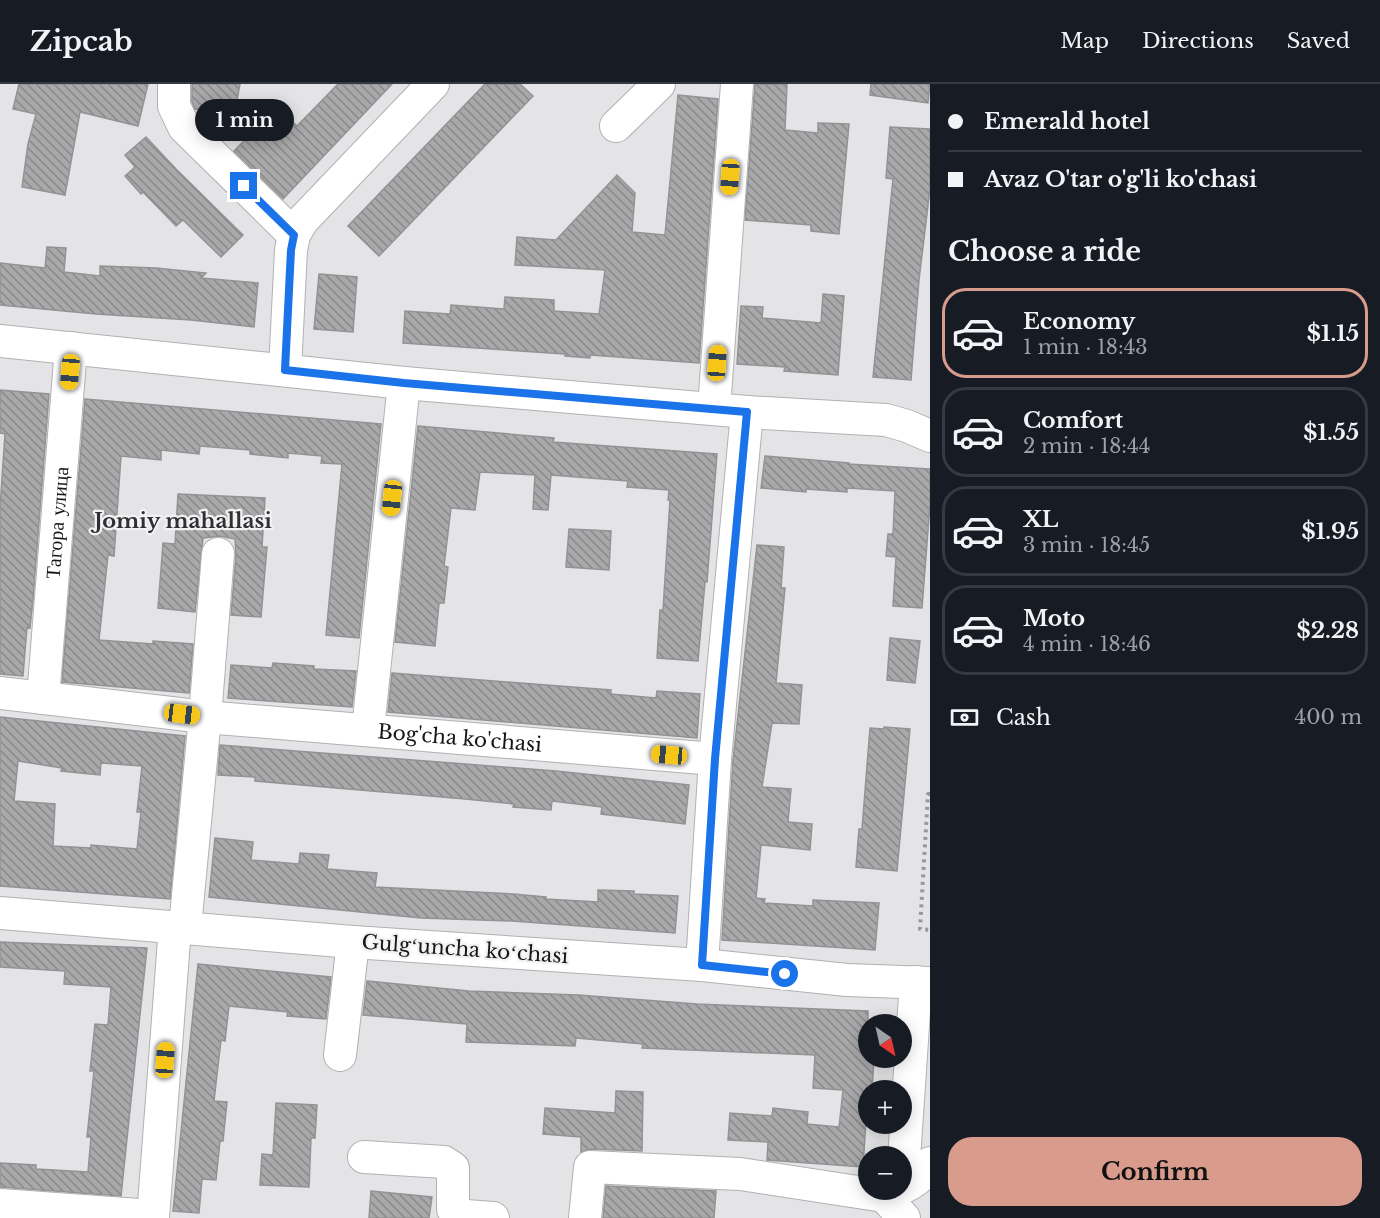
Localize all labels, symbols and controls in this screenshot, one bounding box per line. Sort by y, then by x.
text: Zipcab [30,24,133,59]
text: Map [1060,28,1109,54]
text: Directions [1142,28,1254,54]
text: Saved [1287,28,1350,54]
callout: 1 min [194,99,294,141]
text: 1 min [216,108,273,132]
text: Emerald hotel [984,108,1150,135]
car [720,158,740,196]
text: Avaz O'tar o'g'li ko'chasi [984,166,1257,193]
route end [230,172,257,199]
text: Choose a ride [948,235,1141,268]
icon: car [951,306,1005,360]
text: Economy [1023,308,1135,335]
text: $1.15 [1307,320,1359,347]
text: 1 min · 18:43 [1023,335,1148,359]
car [707,344,727,382]
car [59,353,81,391]
icon: car [951,405,1005,459]
text: Comfort [1023,407,1123,434]
text: $1.55 [1303,419,1359,446]
text: 2 min · 18:44 [1023,434,1150,458]
street label: Тагора улица [41,465,73,580]
car [381,479,403,517]
icon: car [951,504,1005,558]
text: XL [1023,506,1058,533]
district label: Jomiy mahallasi [90,508,272,534]
text: $1.95 [1302,518,1359,545]
text: 3 min · 18:45 [1023,533,1150,557]
icon: car [951,603,1005,657]
text: Moto [1023,605,1085,632]
text: $2.28 [1296,617,1359,644]
text: 4 min · 18:46 [1023,632,1151,656]
icon: cash [948,701,981,734]
car [163,703,201,725]
text: Cash [996,704,1051,731]
text: 400 m [1295,705,1362,729]
street label: Bog'cha ko'chasi [376,719,543,757]
car [650,744,688,766]
street label: Gulgʻuncha koʻchasi [361,930,569,968]
route start [771,960,798,987]
north arrow [858,1014,912,1068]
map controls [858,1014,912,1200]
car [155,1041,175,1079]
button: + [858,1080,912,1134]
button: Confirm [948,1137,1362,1206]
button: − [858,1146,912,1200]

